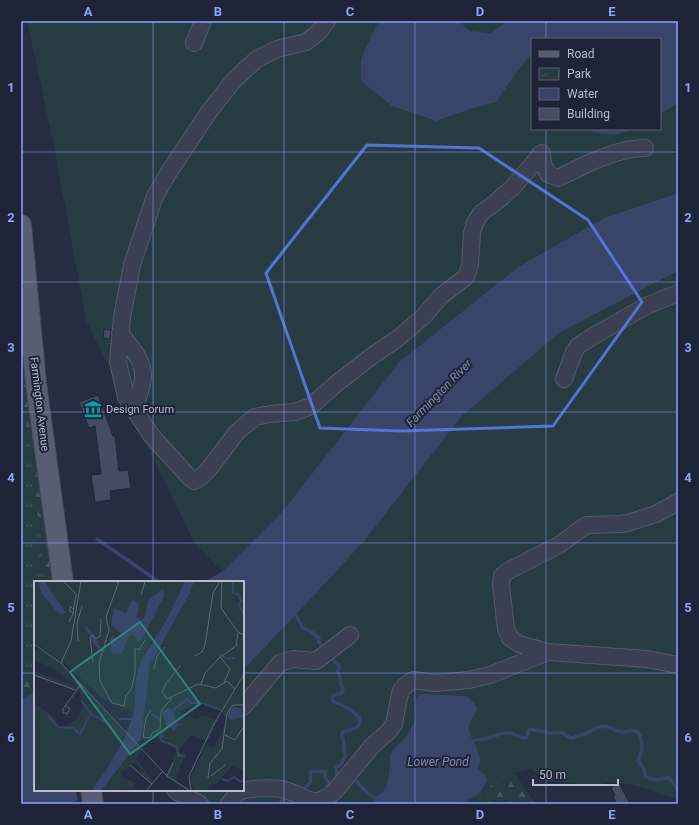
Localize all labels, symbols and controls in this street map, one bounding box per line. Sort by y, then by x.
text: A [84,4,93,19]
text: B [214,4,222,19]
text: C [346,4,355,19]
text: D [476,4,484,19]
text: E [608,4,616,19]
legend [531,38,661,130]
text: Road [567,47,595,61]
text: Park [567,67,592,81]
text: 1 [7,80,15,95]
text: 1 [684,80,692,95]
text: Water [567,87,598,101]
text: Building [567,107,610,121]
text: 2 [7,210,15,225]
text: 2 [684,210,692,225]
text: 3 [7,340,15,355]
text: 3 [684,340,692,355]
street label: Farmington Avenue [27,356,52,452]
water label: Farmington River [403,356,475,429]
museum icon: Design Forum [83,399,103,419]
place label: Design Forum [106,403,174,416]
text: 4 [7,470,15,485]
text: 4 [684,470,692,485]
inset map [34,581,244,791]
text: 5 [7,600,15,615]
text: 5 [684,600,692,615]
text: 6 [7,730,15,745]
text: 6 [684,730,692,745]
water label: Lower Pond [407,755,469,769]
scale bar [533,761,618,787]
text: 50 m [539,768,566,782]
text: A [84,807,93,822]
text: B [214,807,222,822]
text: C [346,807,355,822]
text: D [476,807,484,822]
text: E [608,807,616,822]

